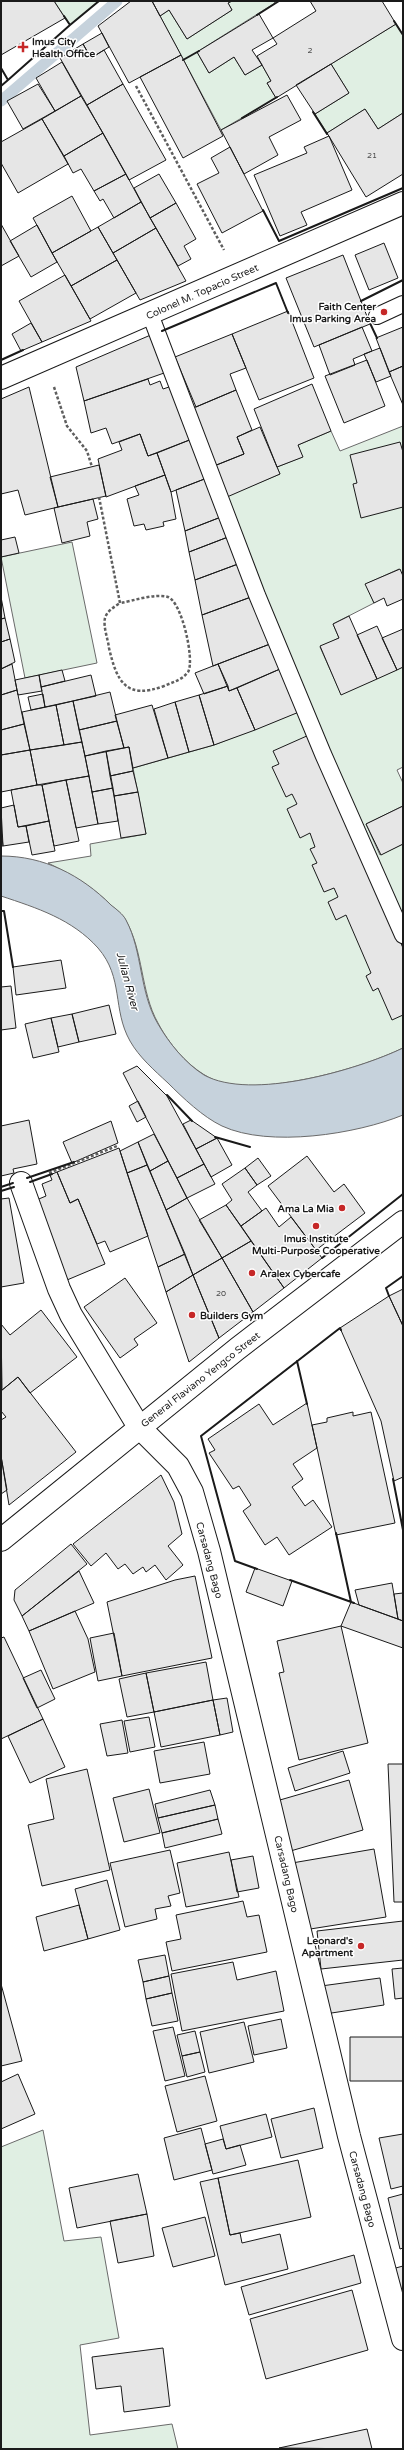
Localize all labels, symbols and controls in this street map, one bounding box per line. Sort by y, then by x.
place label: Imus City Health Office [32,36,95,60]
marker: Imus City Health Office [17,41,29,53]
house number: 2 [307,46,313,55]
house number: 21 [367,151,377,160]
street label: Colonel M. Topacio Street [144,262,261,322]
place label: Faith Center Imus Parking Area [289,301,376,325]
marker: Faith Center Imus Parking Area [379,307,389,317]
water label: Julian River [113,951,142,1013]
place label: Ama La Mia [278,1203,334,1215]
marker: Ama La Mia [337,1203,347,1213]
marker: Imus Institute Multi-Purpose Cooperative [311,1221,321,1231]
place label: Imus Institute Multi-Purpose Cooperative [252,1233,380,1257]
marker: Aralex Cybercafe [247,1268,257,1278]
place label: Aralex Cybercafe [260,1268,341,1280]
house number: 20 [216,1289,226,1298]
marker: Builders Gym [187,1310,197,1320]
place label: Builders Gym [200,1310,263,1322]
street label: General Flaviano Yengco Street [139,1329,263,1430]
street label: Carsadang Bago [193,1521,225,1600]
street label: Carsadang Bago [271,1835,301,1914]
place label: Leonard's Apartment [301,1935,353,1959]
marker: Leonard's Apartment [356,1941,366,1951]
street label: Carsadang Bago [346,2150,378,2229]

